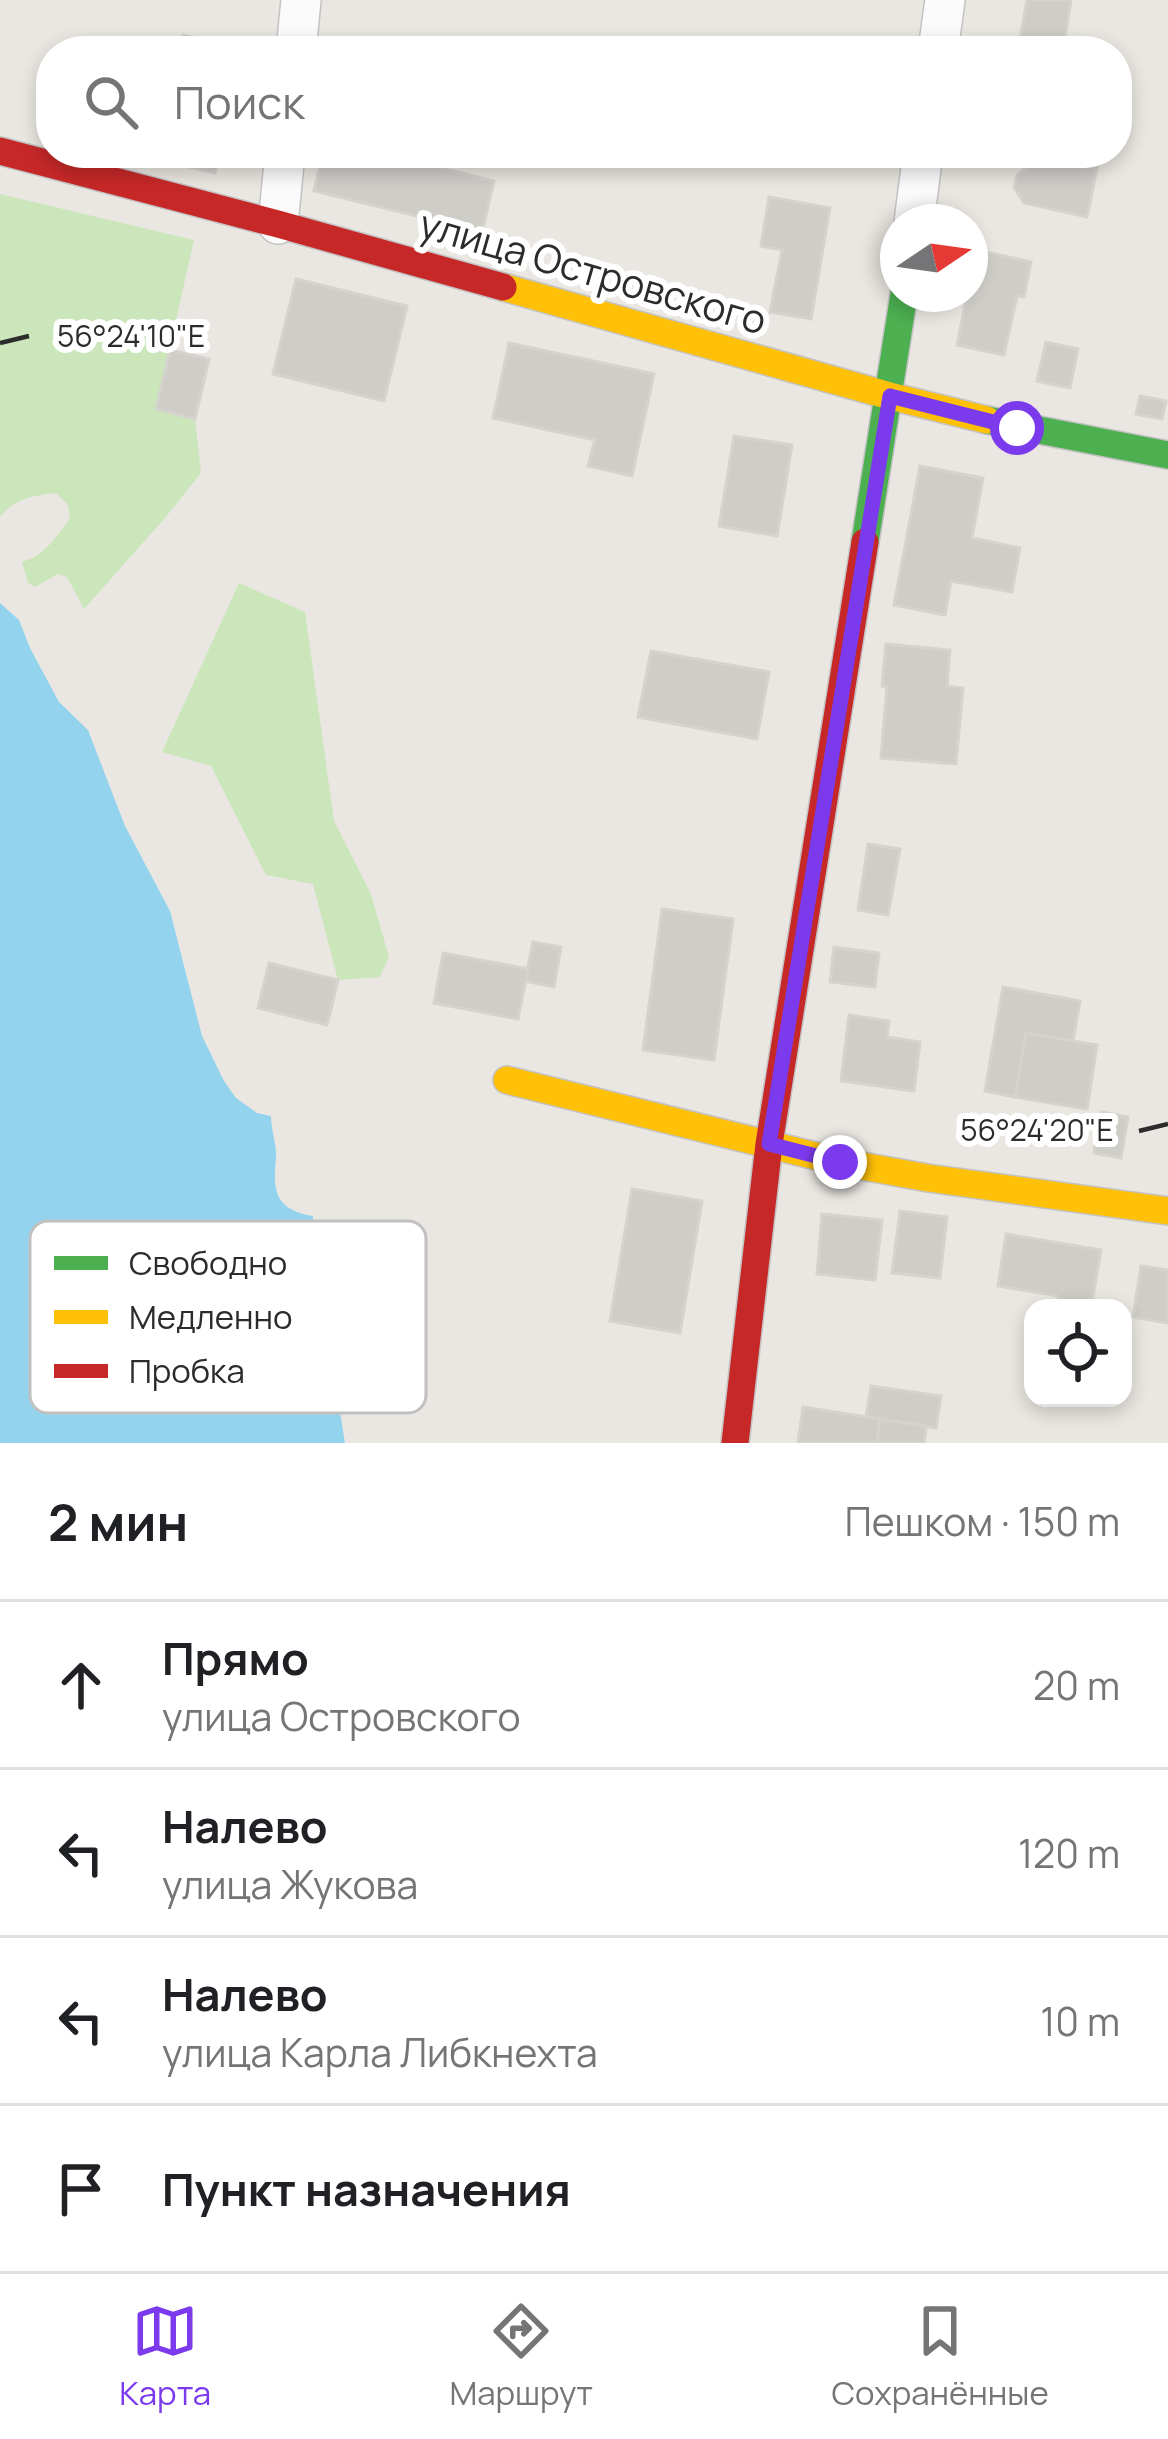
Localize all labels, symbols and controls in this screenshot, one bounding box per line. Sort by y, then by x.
search box [36,36,1132,168]
icon: search [78,69,144,135]
text: Поиск [174,71,305,133]
street label: улица Островского [414,196,773,346]
north arrow [880,204,988,312]
text: 56°24'10"E [57,315,205,356]
route start [990,401,1044,455]
text: 56°24'20"E [960,1109,1114,1150]
route end [813,1135,867,1189]
legend [30,1221,426,1413]
text: Свободно [129,1240,287,1285]
text: Медленно [129,1294,293,1339]
map controls [1024,1299,1132,1407]
button: locate [1024,1299,1132,1407]
text: Пробка [129,1348,245,1393]
text: 2 мин [48,1487,188,1556]
text: Пешком · 150 m [845,1494,1120,1548]
text: Прямо [162,1627,309,1689]
icon: ahead [48,1652,114,1718]
text: 20 m [1033,1658,1120,1712]
text: улица Островского [162,1689,520,1743]
text: Налево [162,1795,328,1857]
icon: left [48,1820,114,1886]
text: 120 m [1018,1826,1120,1880]
text: улица Жукова [162,1857,418,1911]
text: Налево [162,1963,328,2025]
icon: left [48,1988,114,2054]
text: 10 m [1040,1994,1120,2048]
text: улица Карла Либкнехта [162,2025,598,2079]
icon: arrive [48,2156,114,2222]
text: Пункт назначения [162,2158,571,2220]
tab: Карта [119,2298,211,2415]
tab: Маршрут [449,2298,593,2415]
tab: Сохранённые [832,2298,1049,2415]

